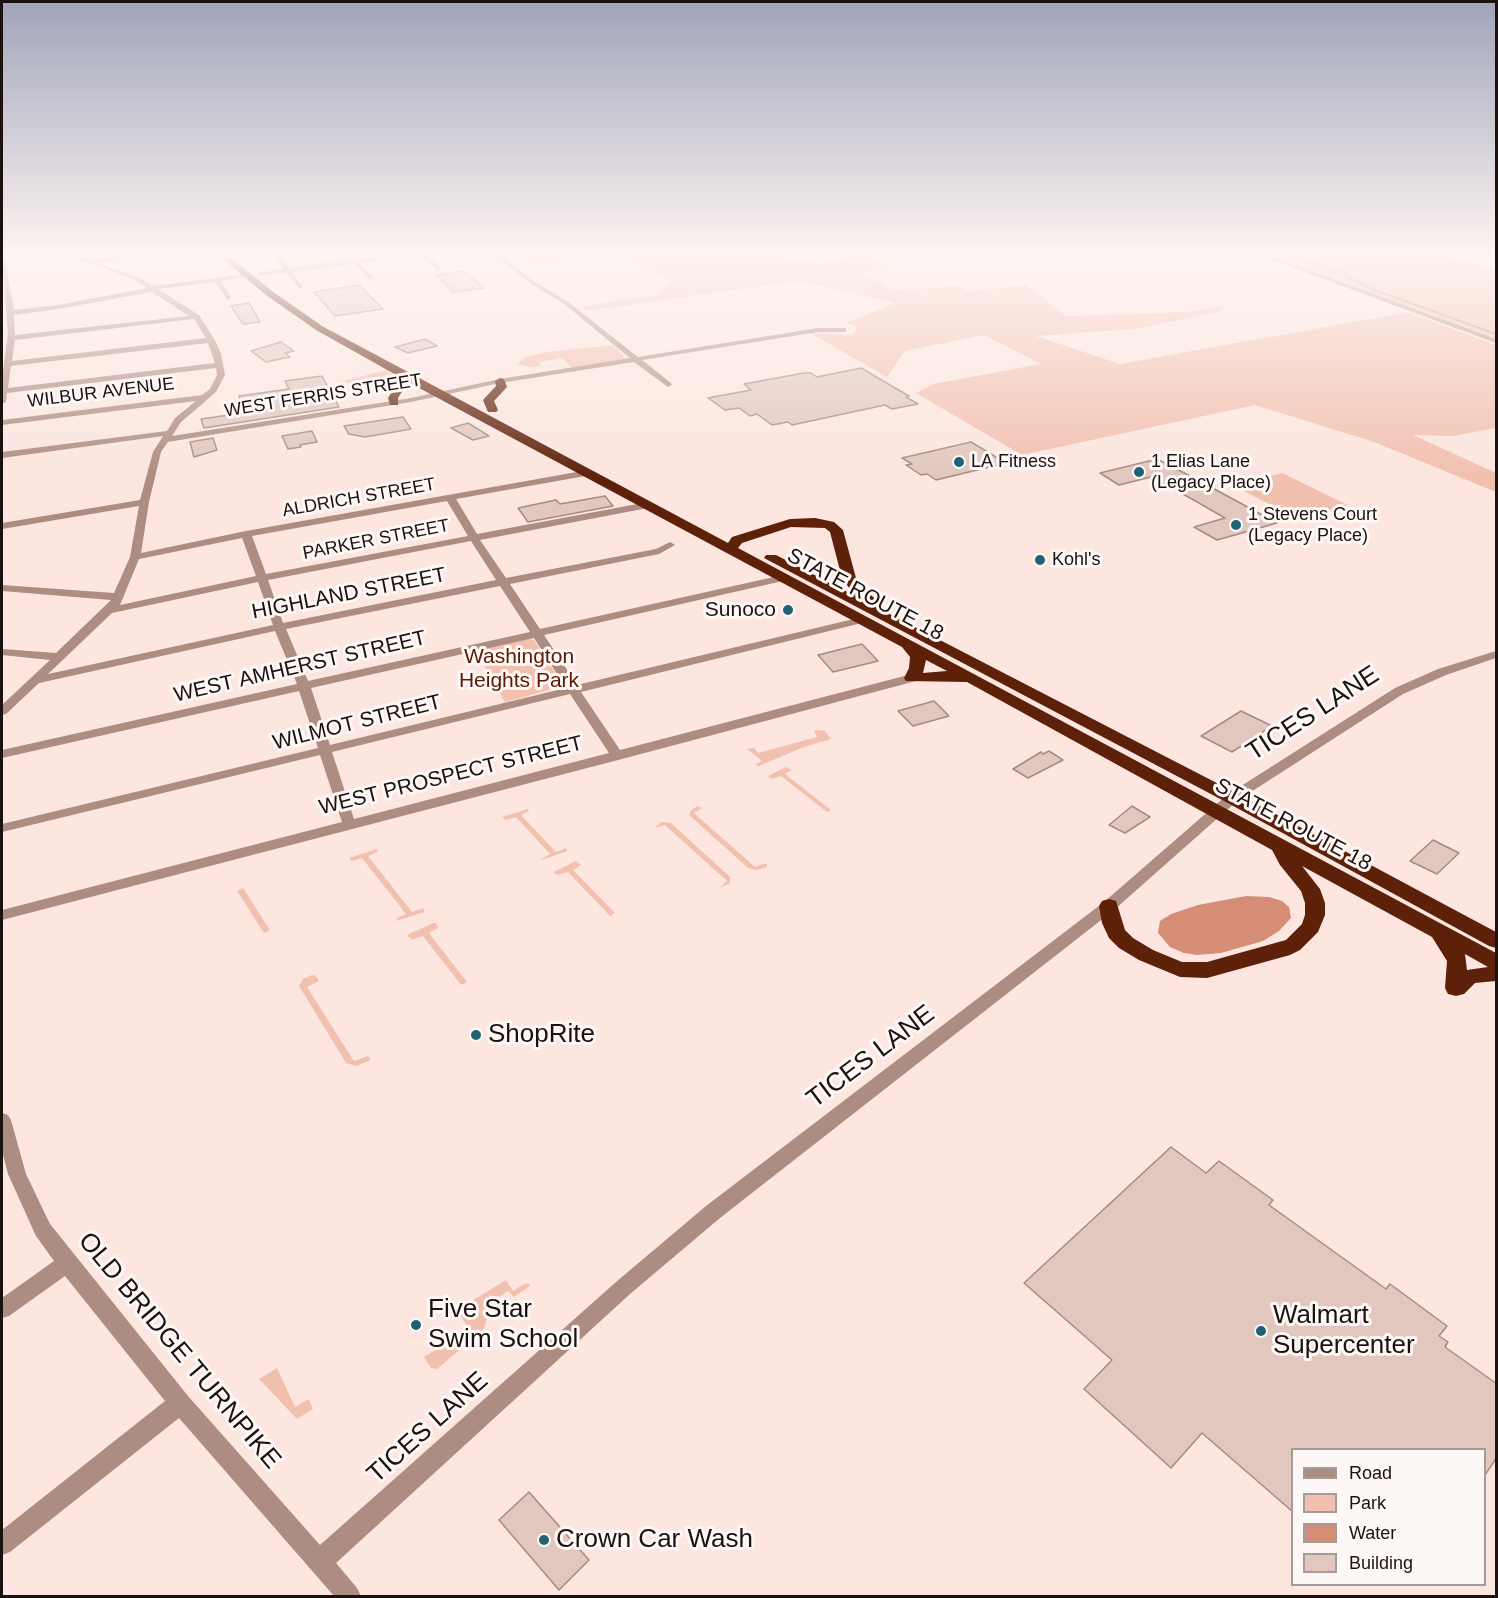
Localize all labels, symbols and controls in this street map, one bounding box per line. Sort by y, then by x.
street label: WEST FERRIS STREET [223,370,423,422]
street label: WILBUR AVENUE [26,373,176,413]
place label: LA Fitness [971,451,1056,473]
place label: 1 Elias Lane (Legacy Place) [1151,451,1271,494]
marker: LA Fitness [952,455,966,469]
marker: 1 Elias Lane (Legacy Place) [1132,465,1146,479]
street label: ALDRICH STREET [281,474,437,522]
place label: 1 Stevens Court (Legacy Place) [1248,504,1377,546]
street label: PARKER STREET [301,515,451,565]
marker: 1 Stevens Court (Legacy Place) [1229,518,1243,532]
street label: STATE ROUTE 18 [783,543,947,647]
place label: Kohl's [1052,549,1100,571]
marker: Kohl's [1033,553,1047,567]
street label: HIGHLAND STREET [250,563,448,625]
place label: Sunoco [705,597,776,623]
marker: Sunoco [781,603,795,617]
street label: WEST AMHERST STREET [172,626,428,708]
park label: Washington Heights Park [459,644,579,694]
street label: TICES LANE [1241,660,1385,768]
street label: WILMOT STREET [270,690,444,756]
street label: WEST PROSPECT STREET [317,731,585,821]
street label: STATE ROUTE 18 [1211,773,1375,877]
street label: TICES LANE [801,999,941,1115]
place label: ShopRite [488,1019,595,1051]
marker: ShopRite [469,1028,483,1042]
street label: OLD BRIDGE TURNPIKE [71,1226,287,1476]
place label: Five Star Swim School [428,1294,578,1356]
place label: Walmart Supercenter [1273,1300,1415,1362]
marker: Five Star Swim School [409,1318,423,1332]
marker: Walmart Supercenter [1254,1324,1268,1338]
street label: TICES LANE [361,1366,495,1490]
legend [1291,1448,1486,1586]
text: Road [1349,1463,1392,1483]
text: Park [1349,1493,1386,1513]
text: Water [1349,1523,1396,1543]
place label: Crown Car Wash [556,1524,753,1556]
marker: Crown Car Wash [537,1533,551,1547]
text: Building [1349,1553,1413,1573]

